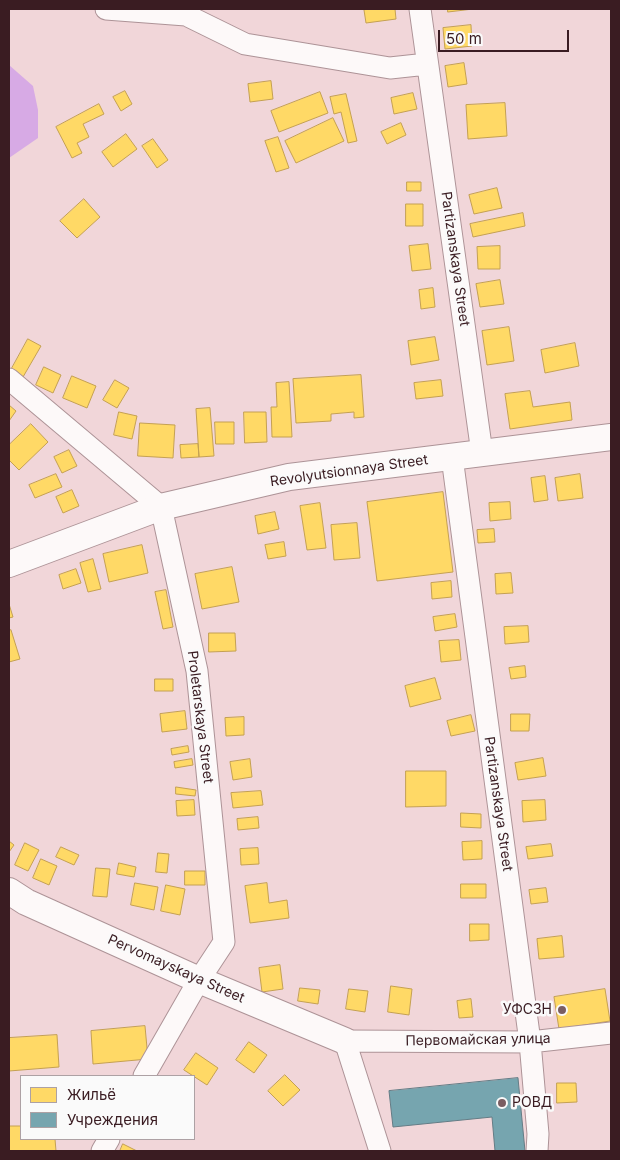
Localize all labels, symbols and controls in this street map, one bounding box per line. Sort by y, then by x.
scale bar [440,20,571,52]
text: 50 m [446,29,482,48]
street label: Partizanskaya Street [437,191,473,327]
street label: Revolyutsionnaya Street [269,452,429,490]
street label: Proletarskaya Street [184,650,216,784]
street label: Partizanskaya Street [480,736,516,872]
street label: Pervomayskaya Street [105,931,247,1007]
place label: УФСЗН [503,1002,552,1018]
marker: УФСЗН [556,1004,568,1016]
street label: Первомайская улица [405,1030,551,1050]
legend [20,1075,195,1140]
text: Жильё [67,1085,116,1104]
place label: РОВД [512,1095,552,1111]
marker: РОВД [496,1097,508,1109]
text: Учреждения [67,1110,158,1129]

